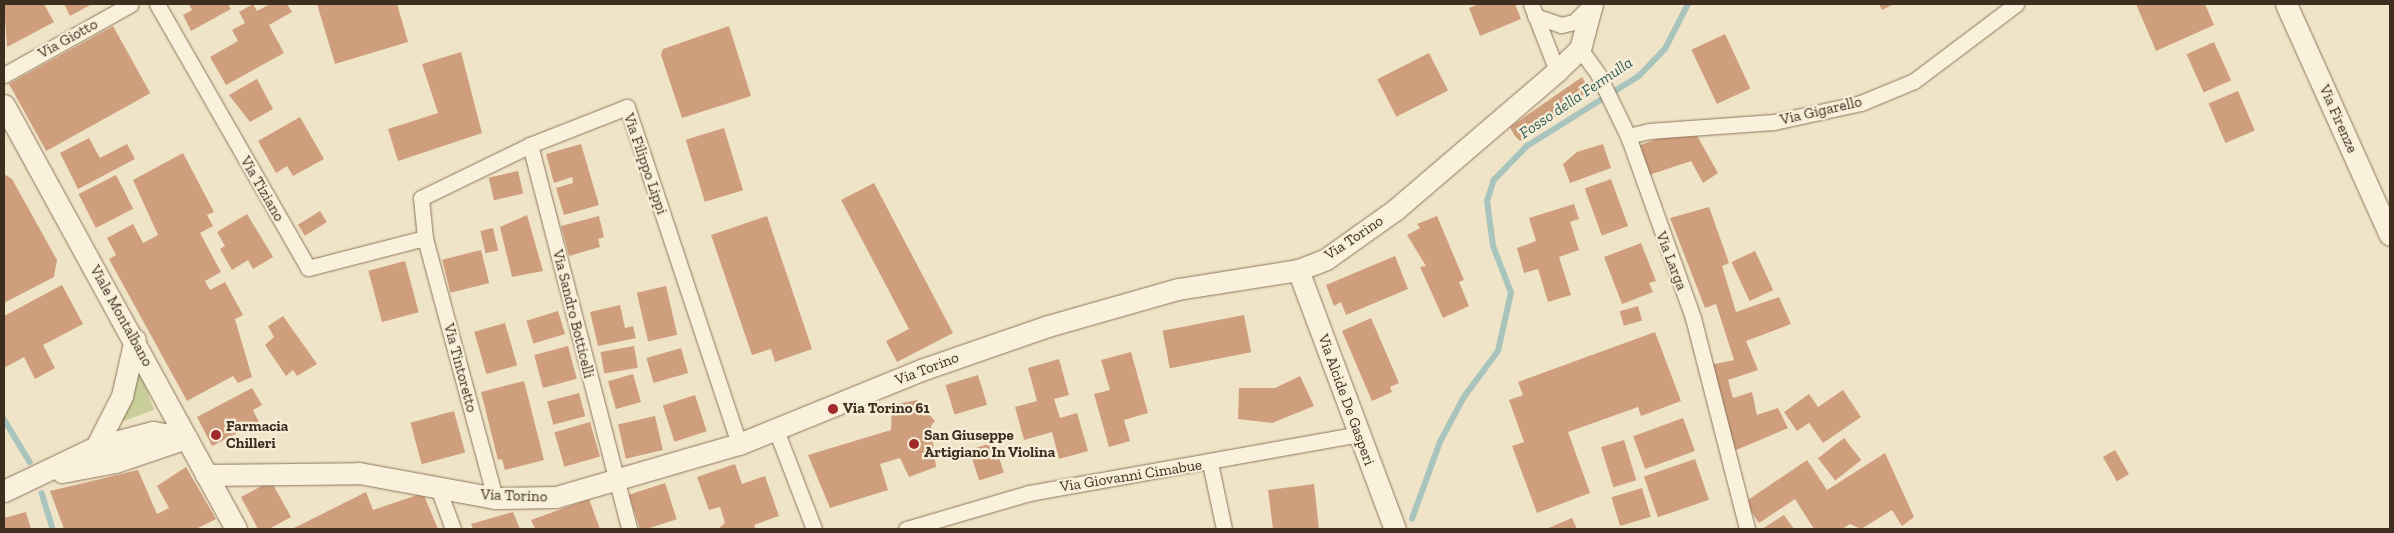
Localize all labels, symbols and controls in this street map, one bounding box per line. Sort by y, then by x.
street label: Via Giotto [35,15,101,63]
water label: Fosso della Fermulla [1516,53,1636,143]
street label: Via Firenze [2315,82,2361,156]
street label: Via Gigarello [1778,93,1864,129]
street label: Via Filippo Lippi [619,111,671,217]
street label: Via Tiziano [236,153,288,225]
street label: Via Torino [1321,212,1387,264]
street label: Via Larga [1652,229,1690,293]
street label: Via Sandro Botticelli [548,248,598,380]
street label: Viale Montalbano [86,262,156,370]
street label: Via Tintoretto [439,321,481,415]
street label: Via Alcide De Gasperi [1314,332,1378,468]
street label: Via Torino [892,349,962,389]
place label: Via Torino 61 [843,400,929,418]
marker: Via Torino 61 [827,403,839,415]
place label: Farmacia Chilleri [226,417,288,452]
place label: San Giuseppe Artigiano In Violina [924,426,1056,461]
marker: Farmacia Chilleri [210,429,222,441]
marker: San Giuseppe Artigiano In Violina [908,438,920,450]
street label: Via Giovanni Cimabue [1059,456,1203,496]
street label: Via Torino [480,486,548,506]

